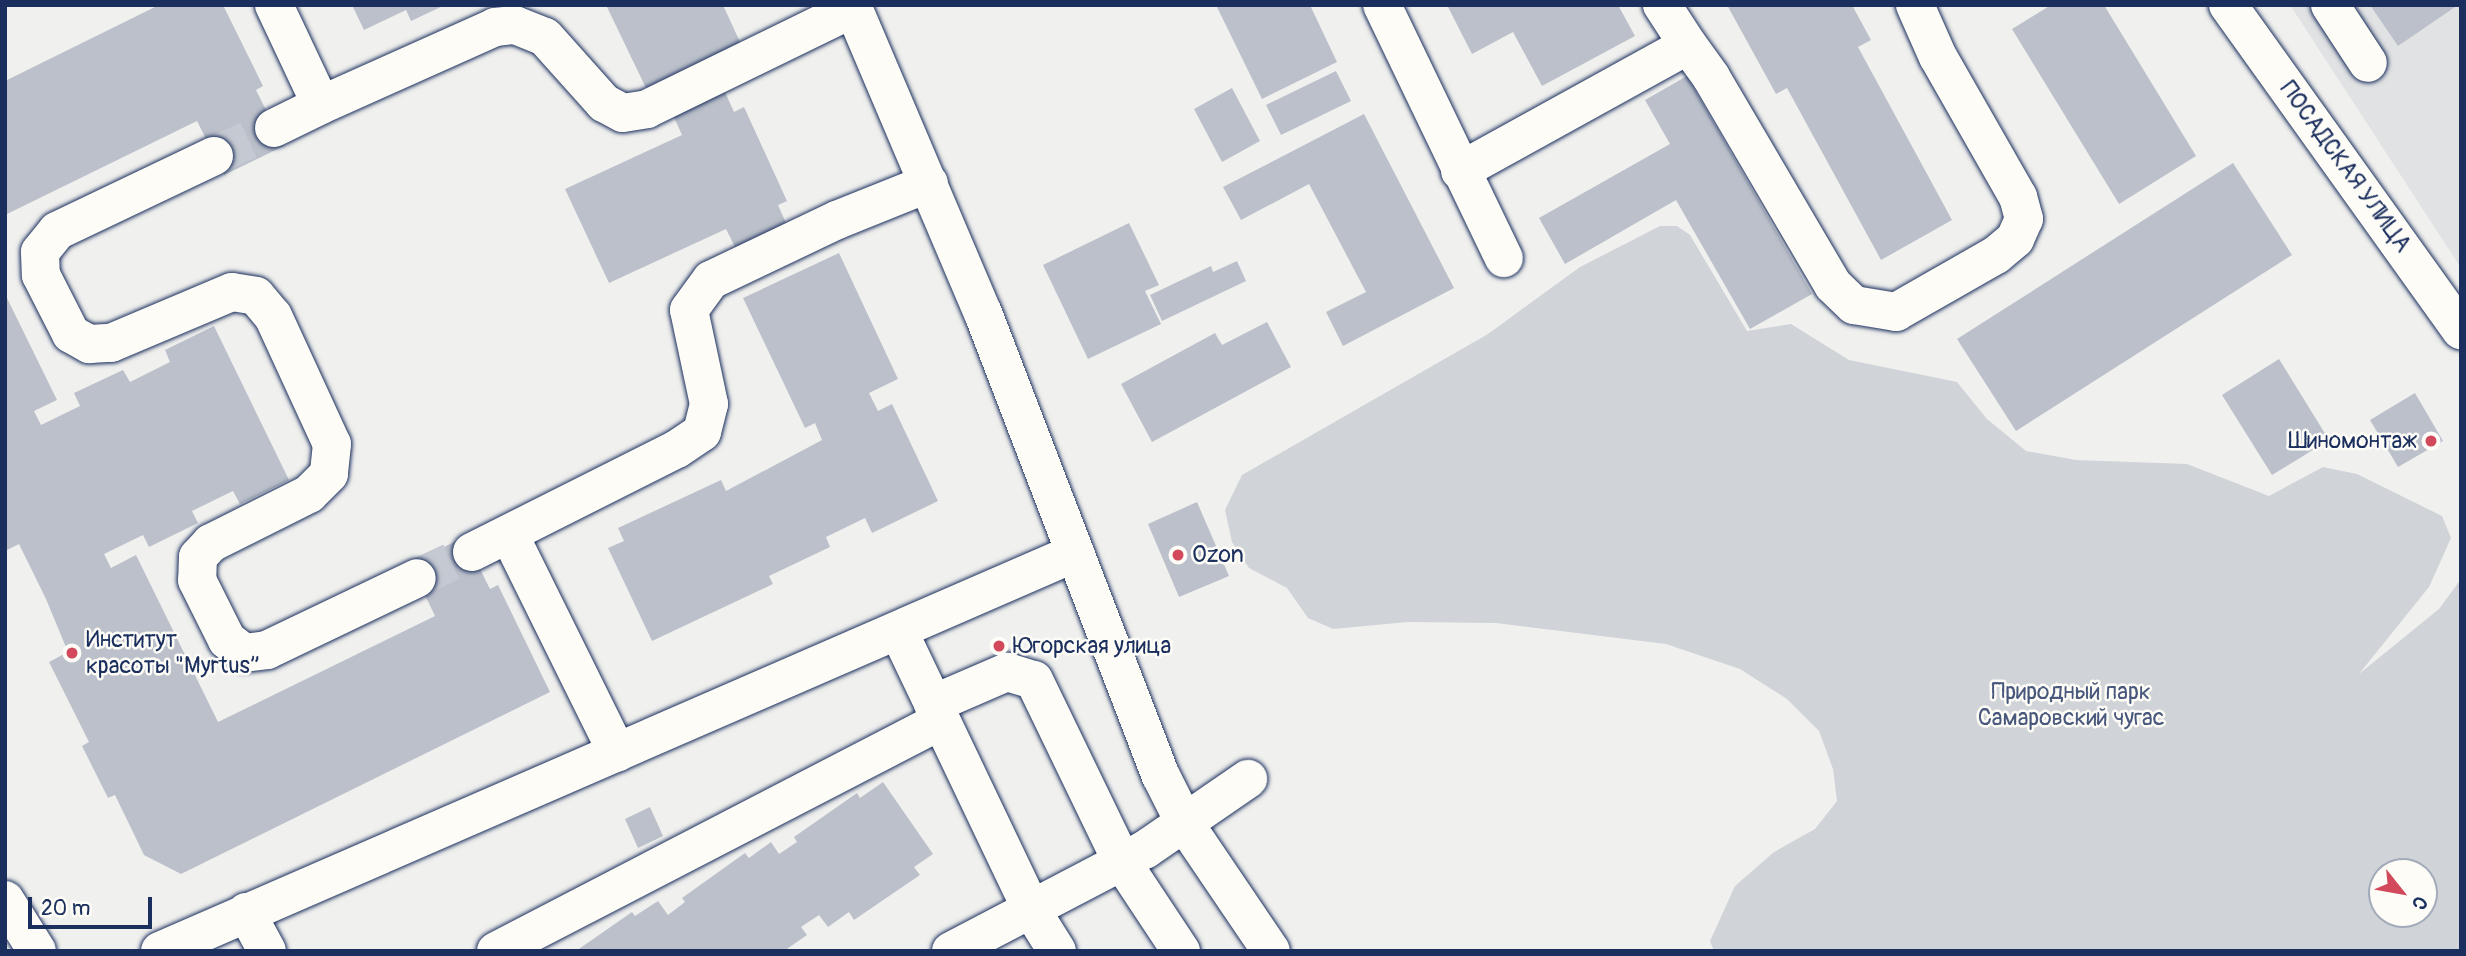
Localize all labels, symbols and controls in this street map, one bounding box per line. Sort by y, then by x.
street label: ПОСАДСКАЯ УЛИЦА [2274,76,2416,258]
place label: Шиномонтаж [2288,427,2417,455]
marker: Шиномонтаж [2423,433,2439,449]
place label: Ozon [1192,541,1244,569]
marker: Ozon [1170,547,1186,563]
place label: Институт красоты "Myrtus” [86,626,260,680]
place label: Югорская улица [1013,632,1171,660]
marker: Югорская улица [991,638,1007,654]
marker: Институт красоты "Myrtus” [64,645,80,661]
park label: Природный парк Самаровский чугас [1978,678,2164,732]
north arrow [2368,858,2438,928]
scale bar [32,883,156,927]
text: С [2406,892,2433,914]
text: 20 m [41,895,90,922]

